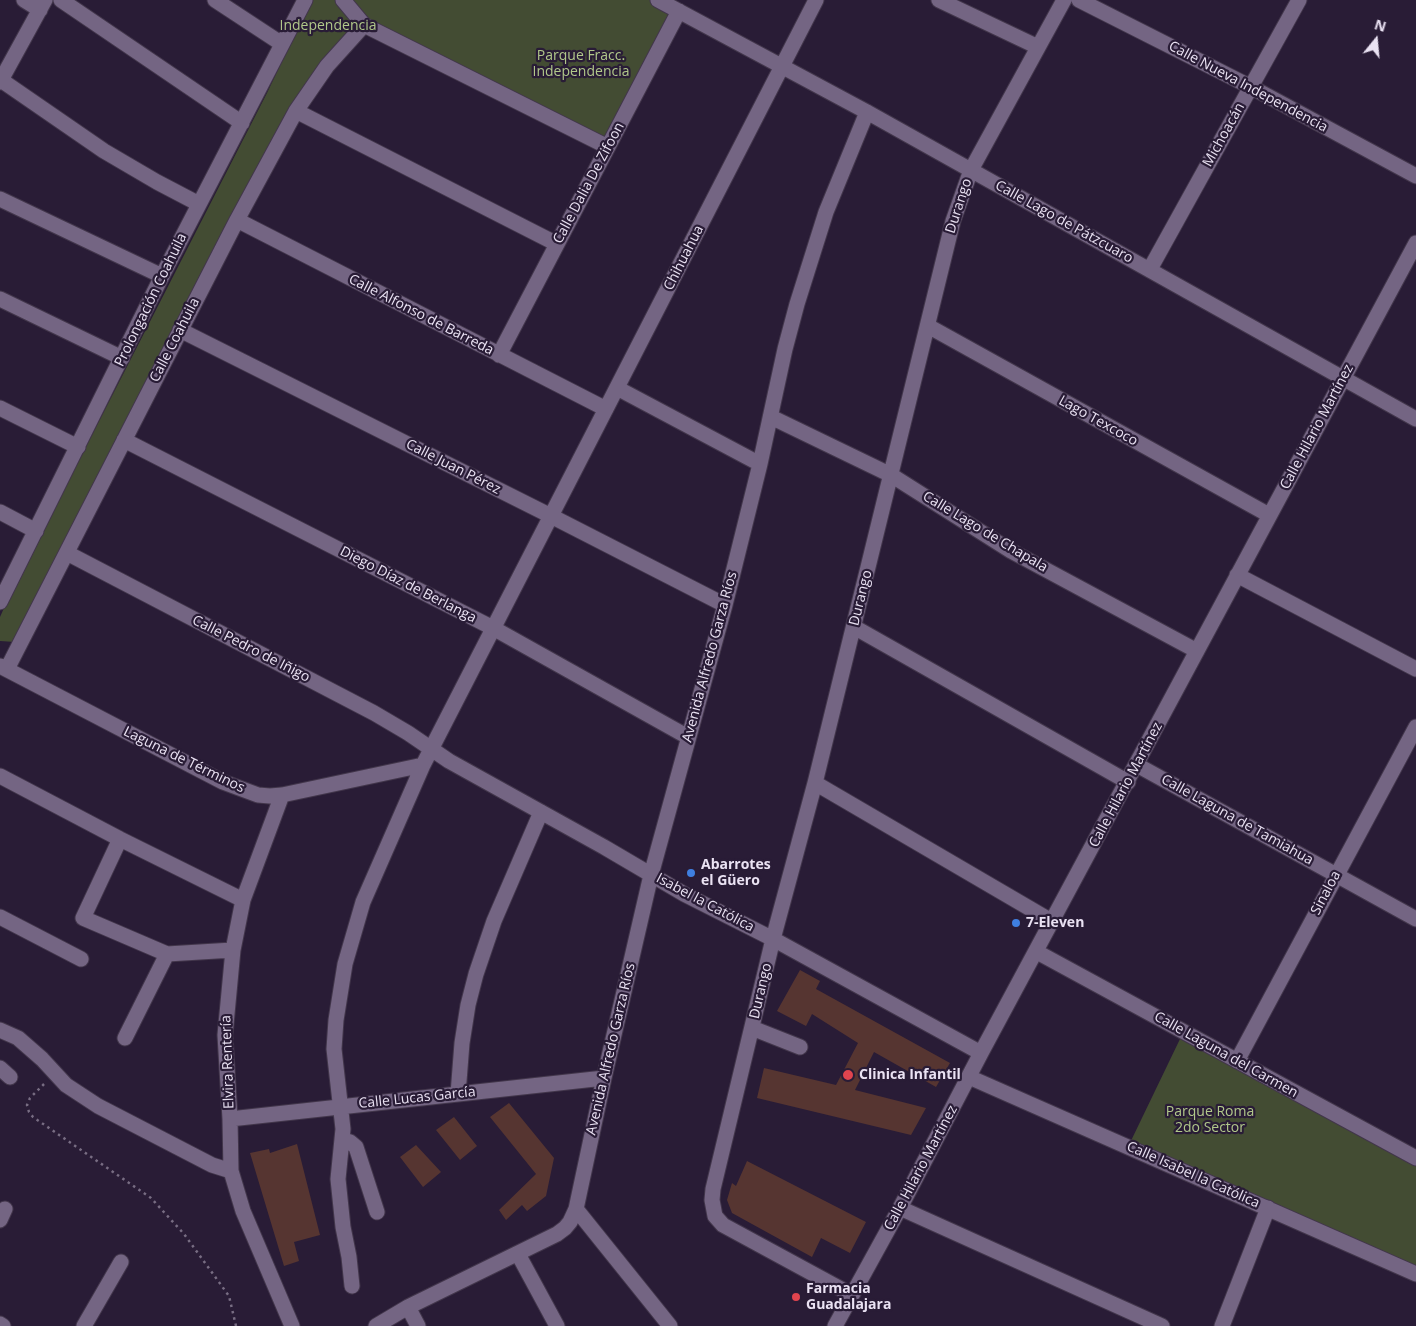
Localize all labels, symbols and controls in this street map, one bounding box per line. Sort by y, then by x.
text: N [1372,14,1389,36]
north arrow [1351,15,1401,65]
park label: Independencia [280,18,376,34]
street label: Calle Nueva Independencia [1166,38,1330,136]
park label: Parque Fracc. Independencia [533,48,629,80]
street label: Michoacán [1200,100,1248,170]
street label: Calle Dalia De Zifoon [550,119,628,247]
street label: Durango [942,176,976,236]
street label: Calle Lago de Pátzcuaro [992,177,1136,267]
street label: Chihuahua [660,223,708,293]
street label: Prolongación Coahuila [111,231,191,369]
street label: Calle Alfonso de Barreda [346,271,496,359]
street label: Calle Coahuila [147,295,203,385]
street label: Calle Hilario Martínez [1277,362,1357,492]
street label: Lago Texcoco [1055,392,1141,450]
street label: Calle Juan Pérez [403,436,503,498]
street label: Calle Lago de Chapala [919,488,1051,576]
street label: Diego Díaz de Berlanga [337,543,479,627]
street label: Durango [846,568,876,628]
street label: Avenida Alfredo Garza Ríos [679,570,741,744]
street label: Calle Pedro de Iñigo [189,612,313,686]
street label: Calle Hilario Martínez [1086,720,1166,850]
street label: Laguna de Términos [121,723,247,797]
street label: Calle Laguna de Tamiahua [1158,771,1316,869]
place label: Abarrotes el Güero [701,857,771,890]
marker: Abarrotes el Güero [685,867,697,879]
street label: Sinaloa [1307,868,1345,918]
street label: Isabel la Católica [653,870,757,936]
place label: 7-Eleven [1026,915,1084,931]
marker: 7-Eleven [1010,917,1022,929]
street label: Avenida Alfredo Garza Ríos [583,961,639,1137]
street label: Durango [746,961,776,1021]
street label: Calle Laguna del Carmen [1151,1008,1301,1102]
street label: Elvira Rentería [218,1015,238,1109]
place label: Clinica Infantil [859,1067,961,1083]
marker: Clinica Infantil [841,1068,855,1082]
street label: Calle Lucas García [358,1084,476,1112]
street label: Calle Hilario Martínez [881,1103,961,1233]
park label: Parque Roma 2do Sector [1166,1104,1254,1136]
street label: Calle Isabel la Católica [1124,1138,1262,1212]
place label: Farmacia Guadalajara [806,1281,891,1314]
marker: Farmacia Guadalajara [790,1291,802,1303]

